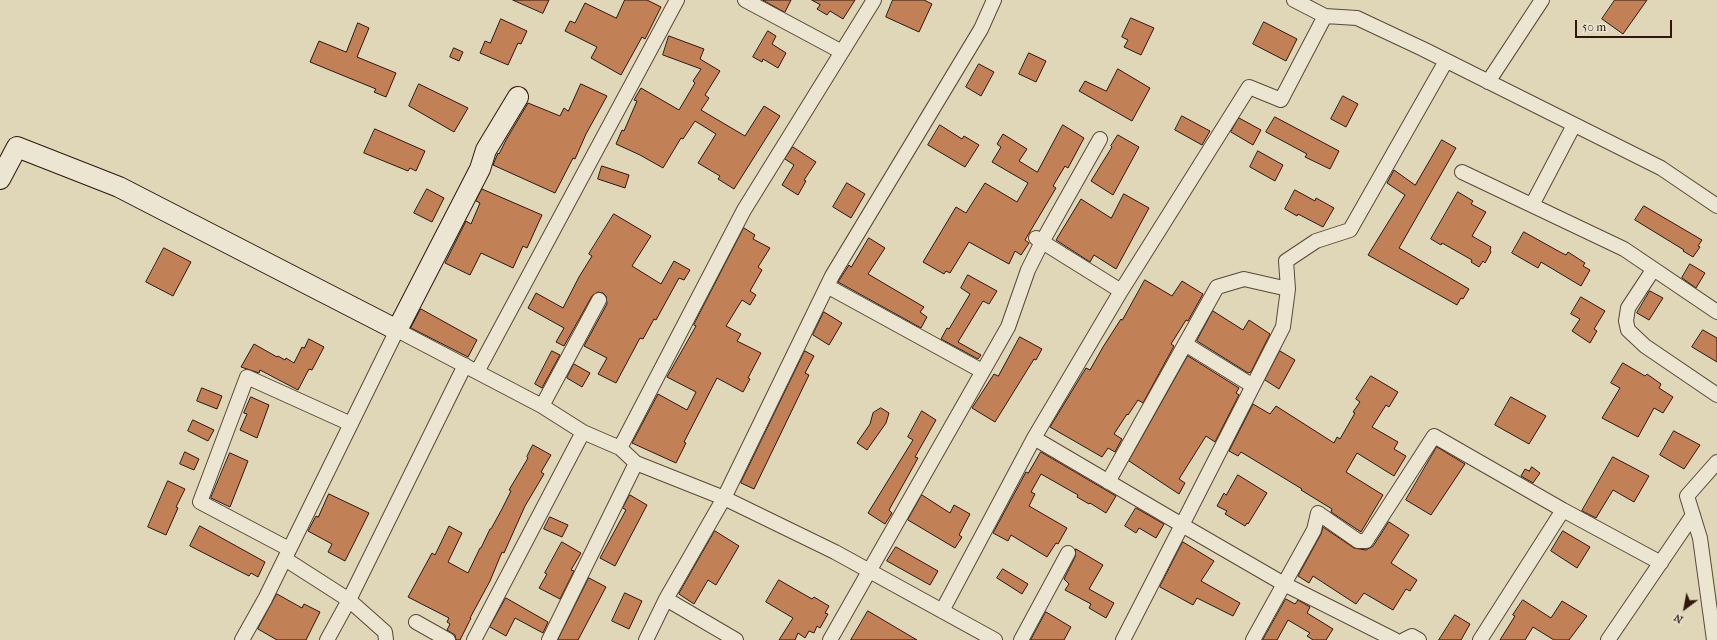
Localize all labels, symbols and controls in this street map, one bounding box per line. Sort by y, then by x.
scale bar [1577,12,1674,38]
text: 50 m [1582,20,1606,34]
north arrow [1665,588,1705,628]
text: N [1671,611,1685,626]

